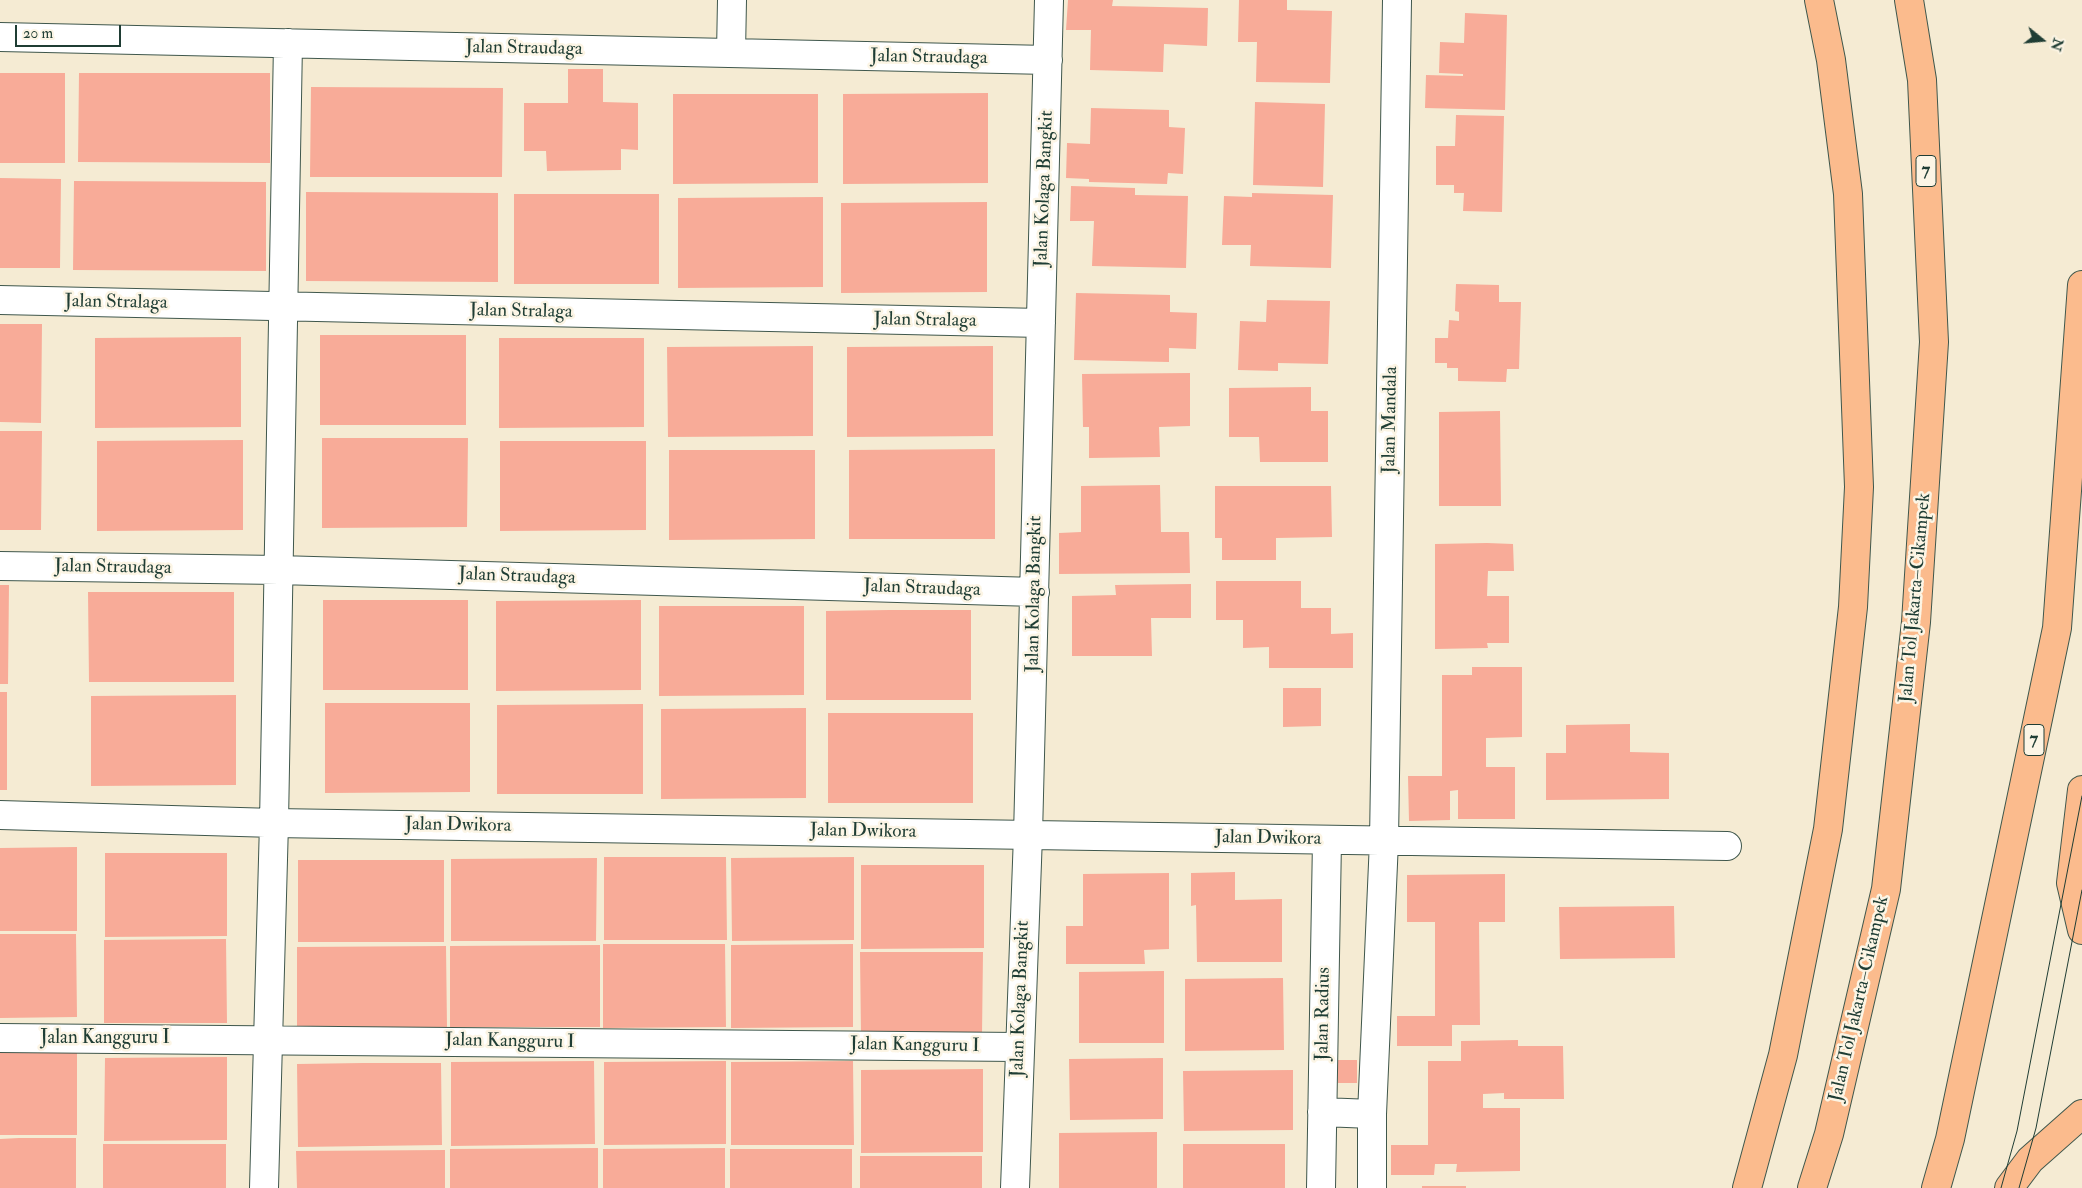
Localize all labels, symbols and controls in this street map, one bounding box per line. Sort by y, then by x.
scale bar [18,15,124,47]
north arrow [2017,15,2067,65]
text: 20 m [23,24,53,43]
text: N [2047,36,2067,53]
street label: Jalan Straudaga [465,37,583,61]
street label: Jalan Straudaga [870,46,988,70]
street label: Jalan Kolaga Bangkit [1031,110,1059,268]
road number: 7 [1916,156,1936,187]
street label: Jalan Stralaga [64,291,168,315]
street label: Jalan Stralaga [469,300,573,324]
street label: Jalan Stralaga [873,309,977,333]
street label: Jalan Mandala [1379,366,1403,474]
street label: Jalan Tol Jakarta–Cikampek [1895,492,1937,704]
street label: Jalan Kolaga Bangkit [1022,515,1048,673]
street label: Jalan Straudaga [54,556,172,580]
street label: Jalan Straudaga [458,564,576,590]
street label: Jalan Straudaga [863,576,981,602]
road number: 7 [2024,724,2044,756]
street label: Jalan Dwikora [405,814,511,838]
street label: Jalan Dwikora [810,820,916,844]
street label: Jalan Dwikora [1215,827,1321,851]
street label: Jalan Tol Jakarta–Cikampek [1825,894,1895,1104]
street label: Jalan Kolaga Bangkit [1007,920,1035,1078]
street label: Jalan Radius [1312,967,1336,1061]
street label: Jalan Kangguru I [40,1028,170,1050]
street label: Jalan Kangguru I [445,1029,575,1055]
street label: Jalan Kangguru I [850,1033,980,1059]

